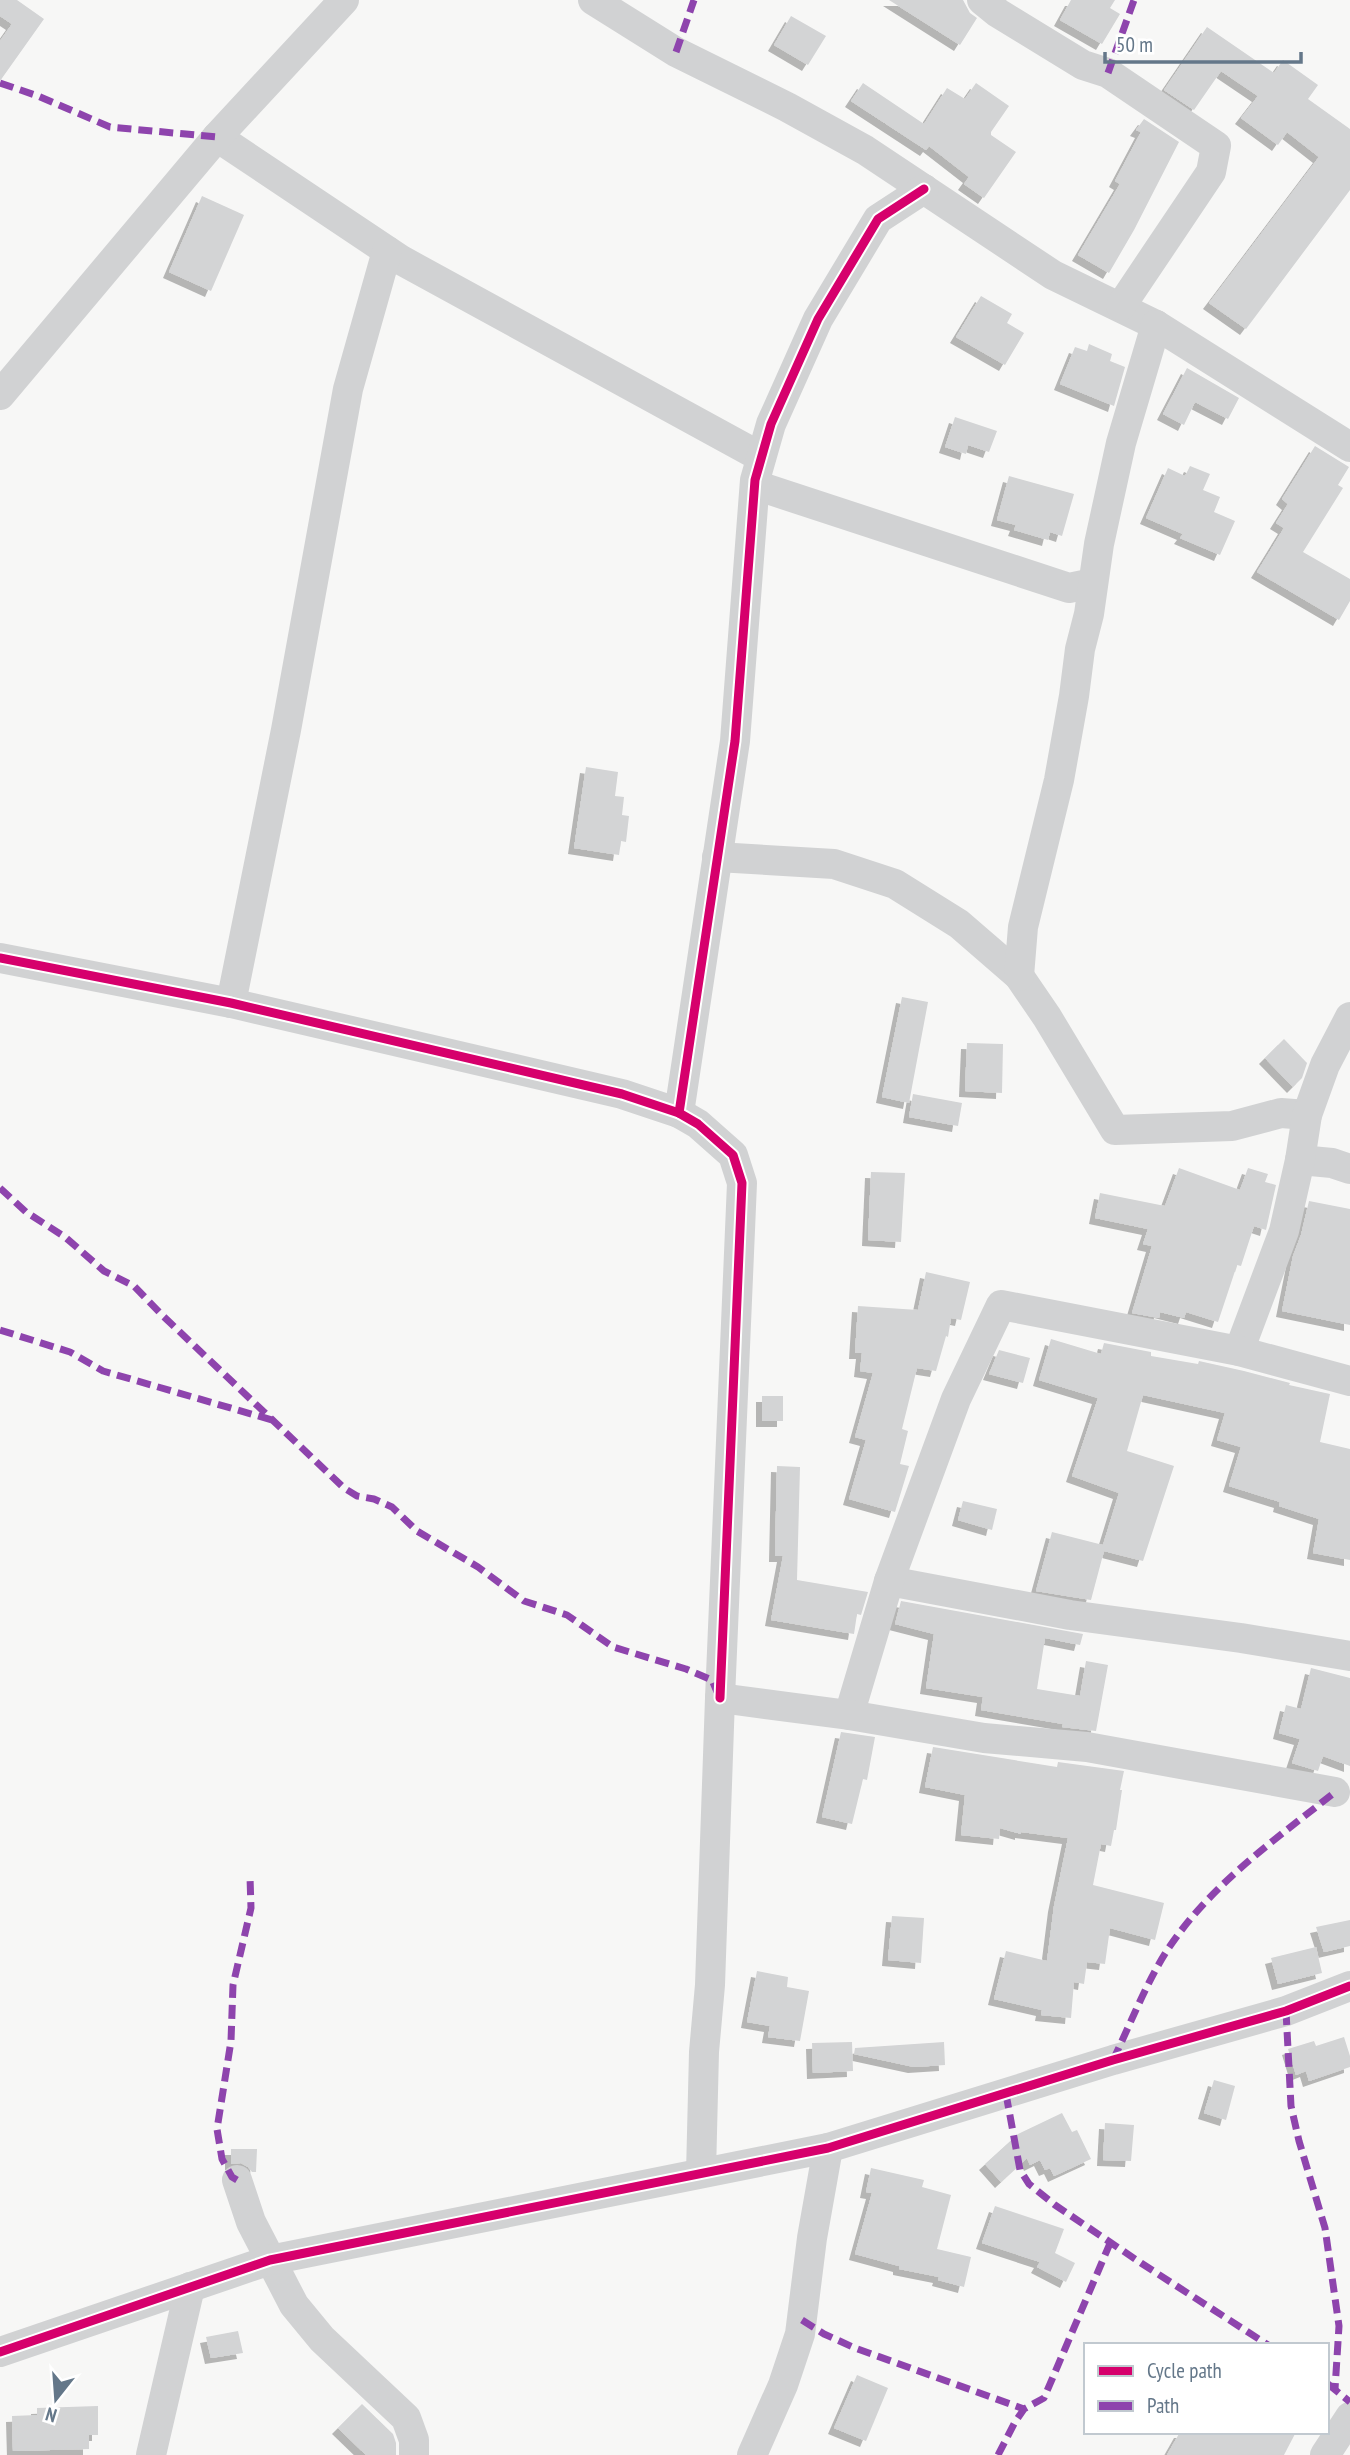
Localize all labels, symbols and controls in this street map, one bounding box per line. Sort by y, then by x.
scale bar [1105,21,1301,65]
text: 50 m [1116,31,1153,58]
legend [1084,2343,1329,2434]
text: Cycle path [1147,2357,1222,2384]
north arrow [21,2364,91,2434]
text: Path [1147,2392,1179,2419]
text: N [43,2402,59,2428]

